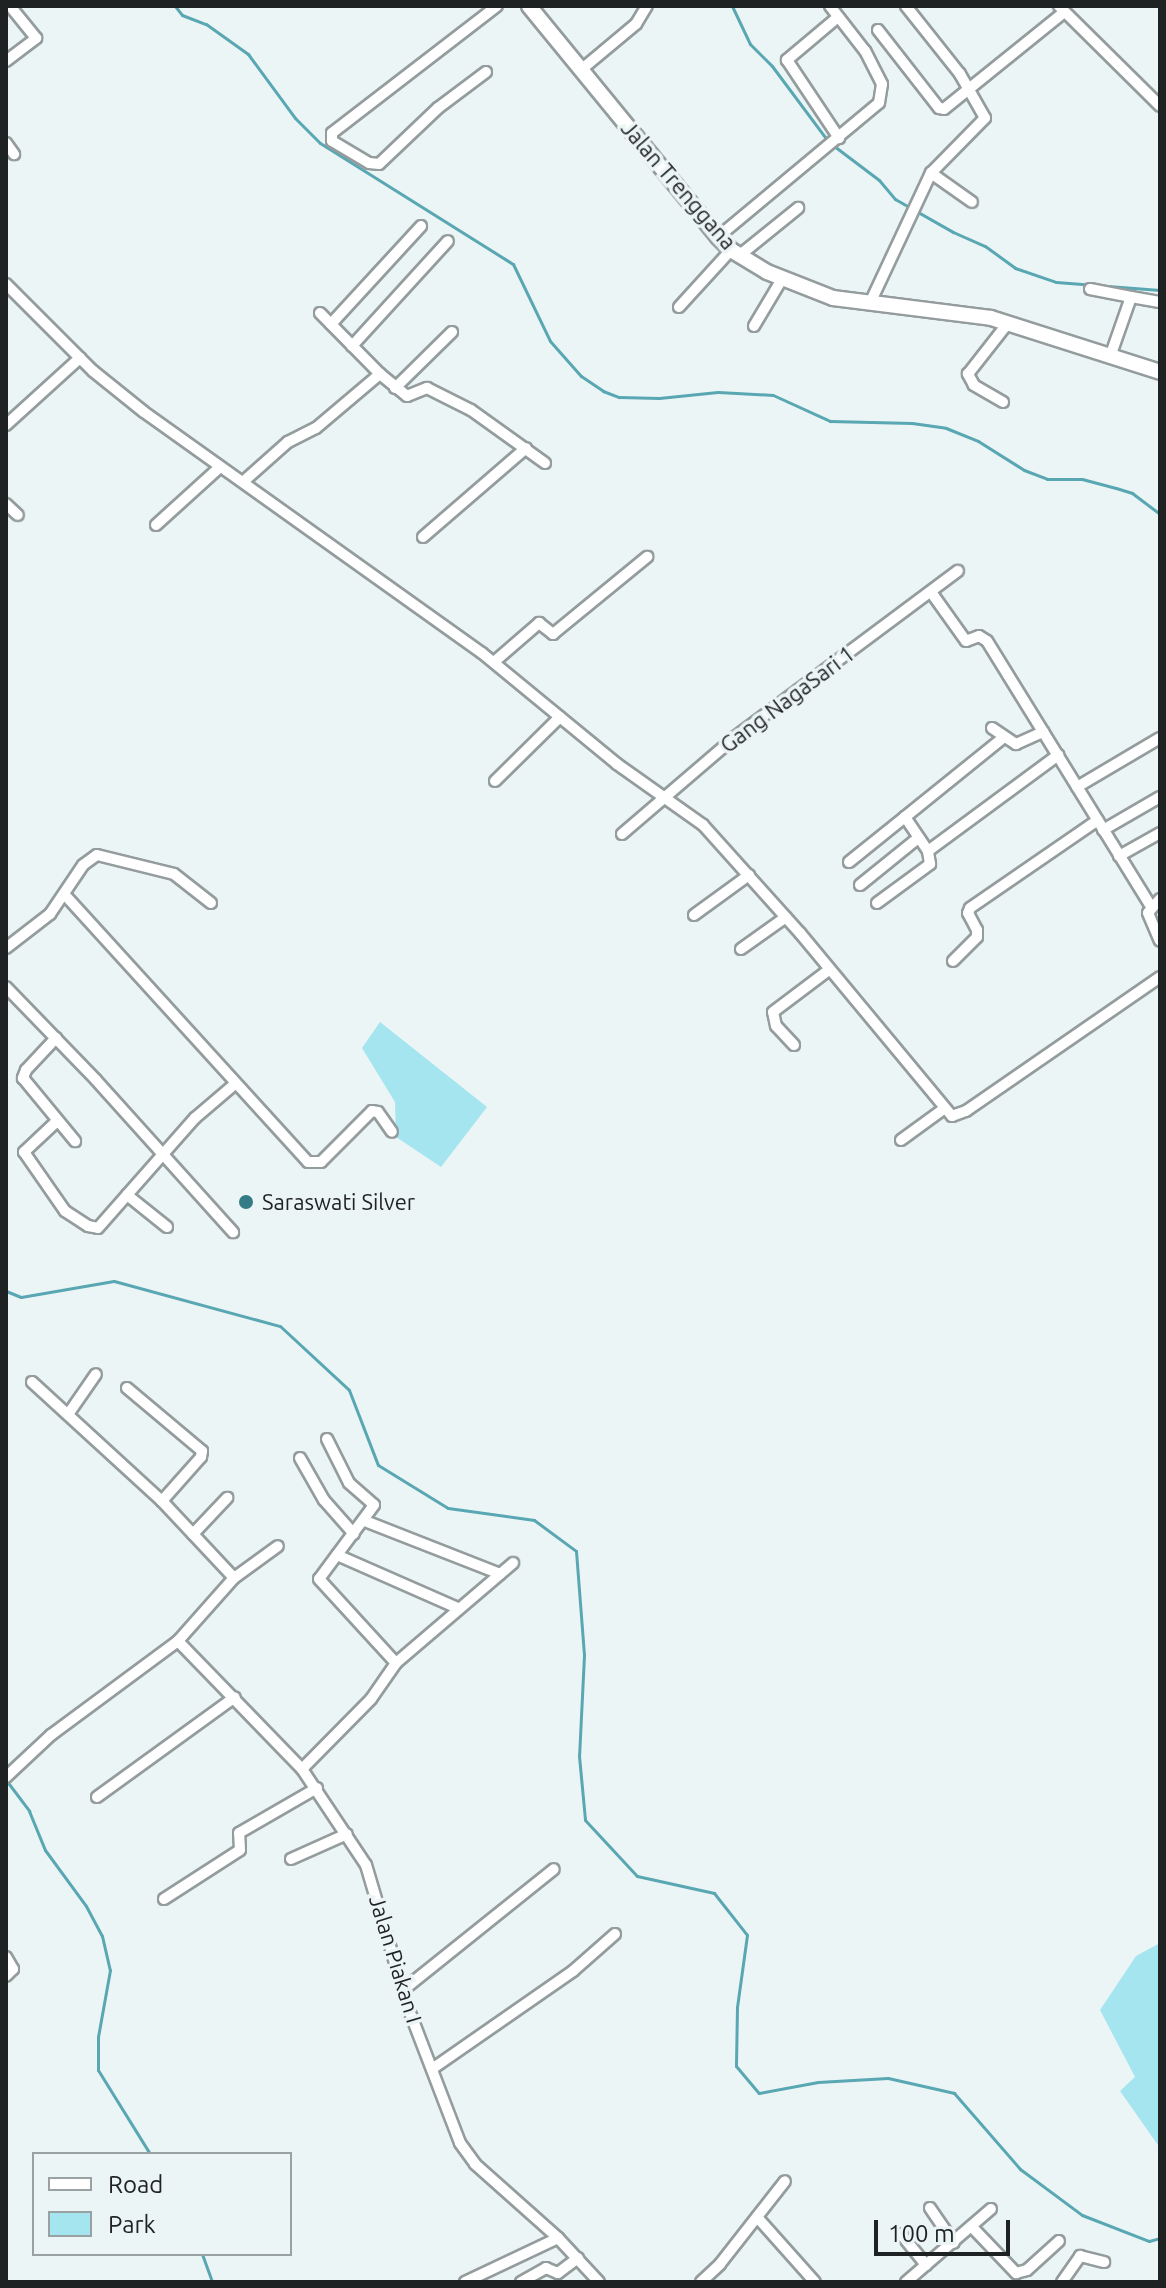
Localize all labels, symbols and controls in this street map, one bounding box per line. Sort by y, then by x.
street label: Jalan Trenggana [616,115,742,255]
street label: Gang NagaSari 1 [715,640,859,758]
place label: Saraswati Silver [262,1189,415,1215]
marker: Saraswati Silver [237,1193,255,1211]
street label: Jalan Piakan I [364,1892,428,2026]
legend [32,2152,292,2256]
text: Road [108,2171,163,2198]
scale bar [878,2204,1014,2254]
text: Park [108,2211,156,2238]
text: 100 m [888,2220,955,2247]

